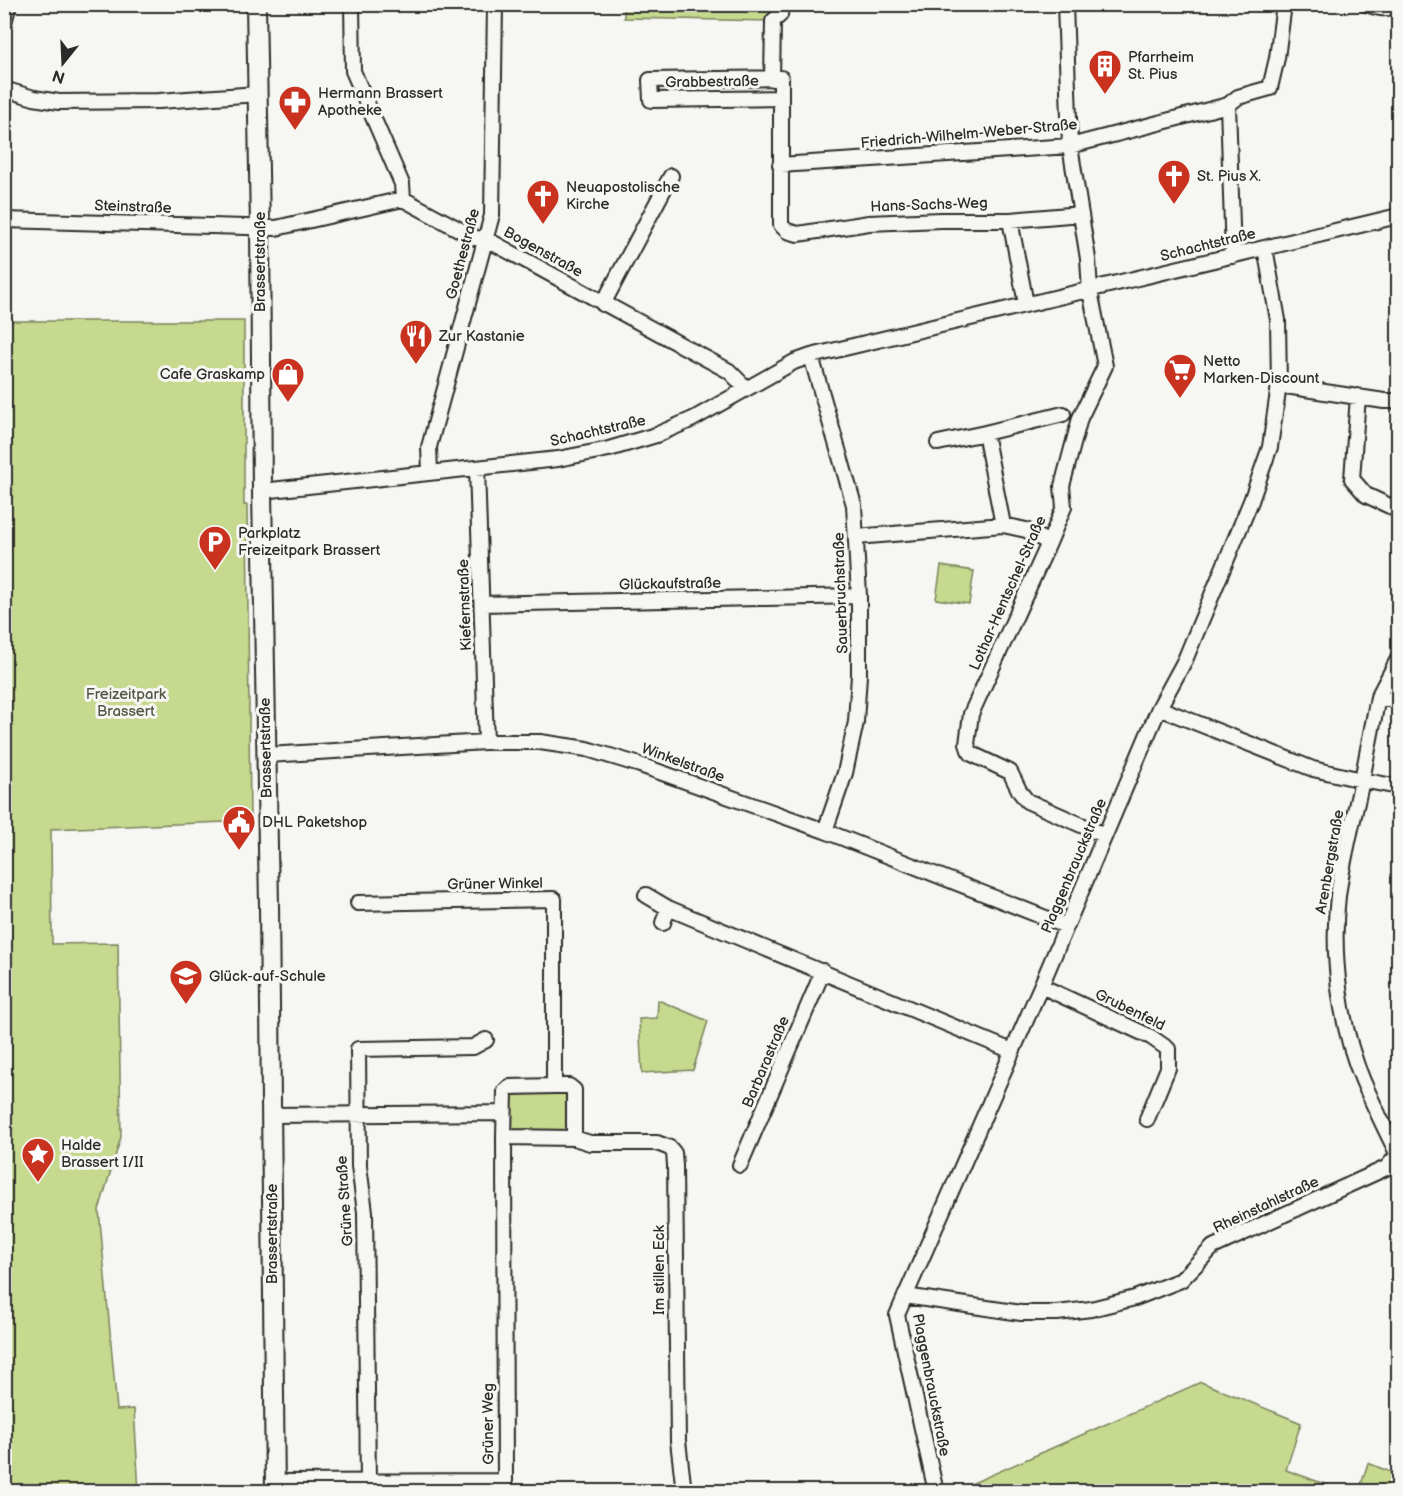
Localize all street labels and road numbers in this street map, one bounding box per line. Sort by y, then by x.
street label: Grabbestraße [665,72,759,92]
street label: Friedrich-Wilhelm-Weber-Straße [860,115,1078,153]
street label: Hans-Sachs-Weg [870,193,988,217]
street label: Steinstraße [94,196,172,218]
street label: Goethestraße [442,206,484,302]
street label: Brassertstraße [251,212,270,312]
street label: Bogenstraße [500,222,586,282]
street label: Schachtstraße [1158,224,1258,266]
street label: Schachtstraße [548,411,648,451]
street label: Lothar-Hentschel-Straße [965,513,1051,673]
street label: Sauerbruchstraße [829,532,853,654]
street label: Kiefernstraße [454,559,476,651]
street label: Glückaufstraße [619,574,721,594]
street label: Brassertstraße [256,697,276,798]
street label: Winkelstraße [639,739,727,787]
street label: Plaggenbrauckstraße [1037,796,1111,936]
street label: Arenbergstraße [1311,808,1349,916]
street label: Grüner Winkel [447,874,543,894]
street label: Grubenfeld [1092,985,1168,1035]
street label: Barbarastraße [738,1013,794,1111]
street label: Grüne Straße [332,1155,358,1247]
street label: Rheinstahlstraße [1210,1172,1322,1238]
street label: Brassertstraße [263,1184,282,1284]
street label: Im stillen Eck [650,1224,669,1315]
street label: Plaggenbrauckstraße [908,1312,954,1458]
street label: Grüner Weg [479,1383,498,1465]

